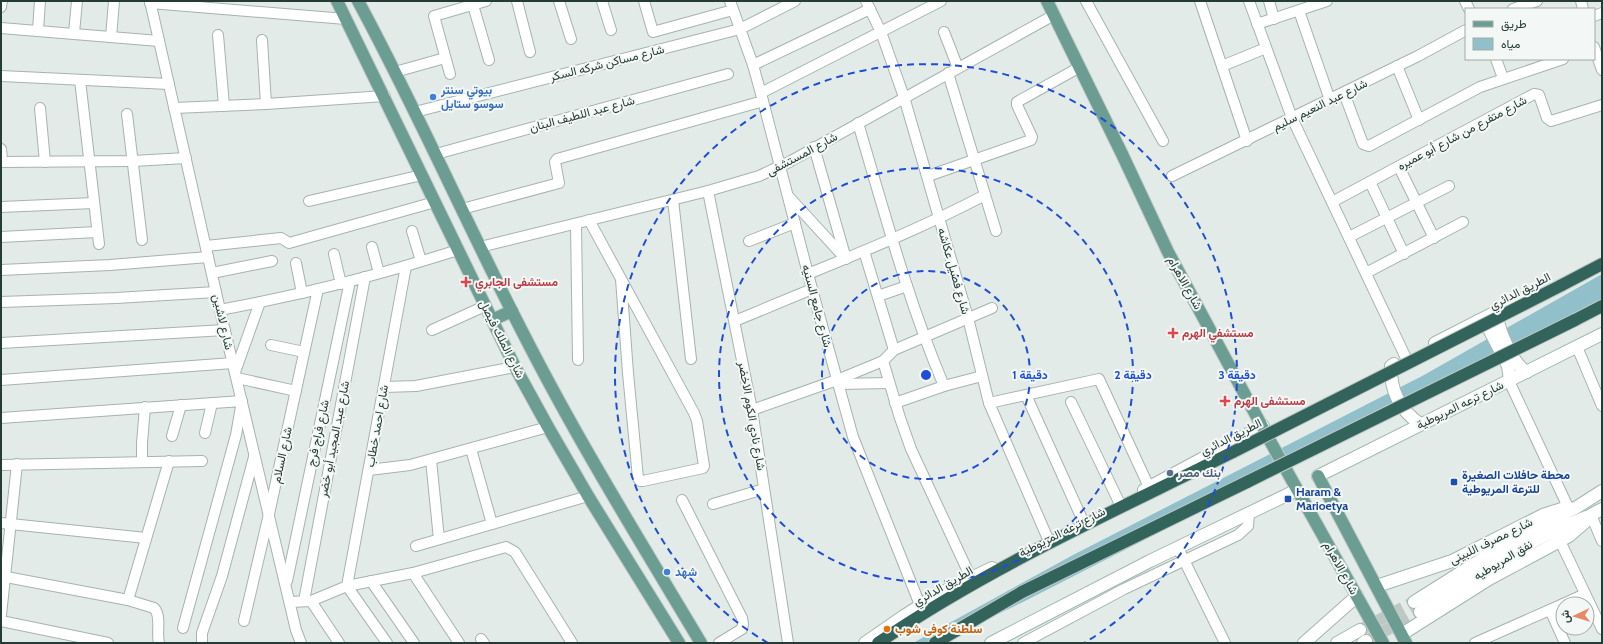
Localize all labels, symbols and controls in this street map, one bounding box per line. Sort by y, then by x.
legend [1465,8,1595,60]
text: طريق [1501,16,1527,32]
text: مياه [1501,36,1520,51]
street label: شارع مساكن شركه السكر [547,41,666,86]
street label: شارع عبد النعيم سليم [1270,75,1370,136]
place label: بيوتي سنتر سوسو ستايل [440,82,504,112]
marker: بيوتي سنتر سوسو ستايل [428,92,438,102]
street label: شارع عبد اللطيف البنان [528,92,637,137]
street label: شارع متفرع من شارع أبو عميره [1394,92,1530,175]
street label: شارع المستشفى [764,129,841,180]
street label: شارع فصيل عكاشه [933,226,974,316]
street label: شارع الاهرام [1163,254,1206,313]
street label: شارع جامع السنيه [797,263,836,350]
street label: الطريق الدائري [1487,269,1554,315]
place label: مستشفى الجابري [475,274,558,292]
marker: مستشفى الجابري [460,276,472,288]
street label: شارع لاشين [208,293,237,352]
street label: شارع الملك فيصل [475,297,529,381]
place label: مستشفي الهرم [1182,325,1254,343]
marker: مستشفي الهرم [1167,327,1179,339]
street label: شارع نادي الكوم الاخضر [732,359,769,472]
text: 1 دقيقة [1012,367,1048,382]
text: 2 دقيقة [1114,367,1152,382]
text: 3 دقيقة [1218,367,1256,382]
centre of rings [919,368,933,382]
street label: شارع ترعه المريوطية [1414,377,1507,434]
street label: شارع عبد المجيد أبو خضر [315,379,354,500]
street label: شارع احمد خطاب [362,384,393,469]
place label: مستشفى الهرم [1234,393,1306,409]
marker: مستشفى الهرم [1219,395,1231,407]
street label: شارع فراج فرج [303,398,334,468]
street label: الطريق الدائري [1198,415,1265,461]
street label: شارع السلام [268,425,297,485]
place label: بنك مصر [1177,465,1221,481]
place label: محطة حافلات الصغيرة للترعة المريوطية [1462,467,1571,497]
marker: بنك مصر [1165,468,1175,478]
marker: محطة حافلات الصغيرة للترعة المريوطية [1449,477,1459,487]
place label: Haram & Marioetya [1296,484,1348,513]
marker: Haram & Marioetya [1283,494,1293,504]
street label: شارع ترعه المريوطية [1016,503,1109,562]
street label: شارع مصرف اللبينى [1447,514,1536,569]
street label: نفق المريوطيه [1470,536,1536,584]
street label: شارع الاهرام [1319,539,1362,598]
street label: الطريق الدائري [910,562,977,611]
place label: شهد [675,564,697,580]
marker: شهد [662,567,672,577]
north arrow [1555,596,1595,636]
text: ش [1558,610,1572,624]
place label: سلطنة كوفى شوب [895,621,983,637]
marker: سلطنة كوفى شوب [882,624,892,634]

